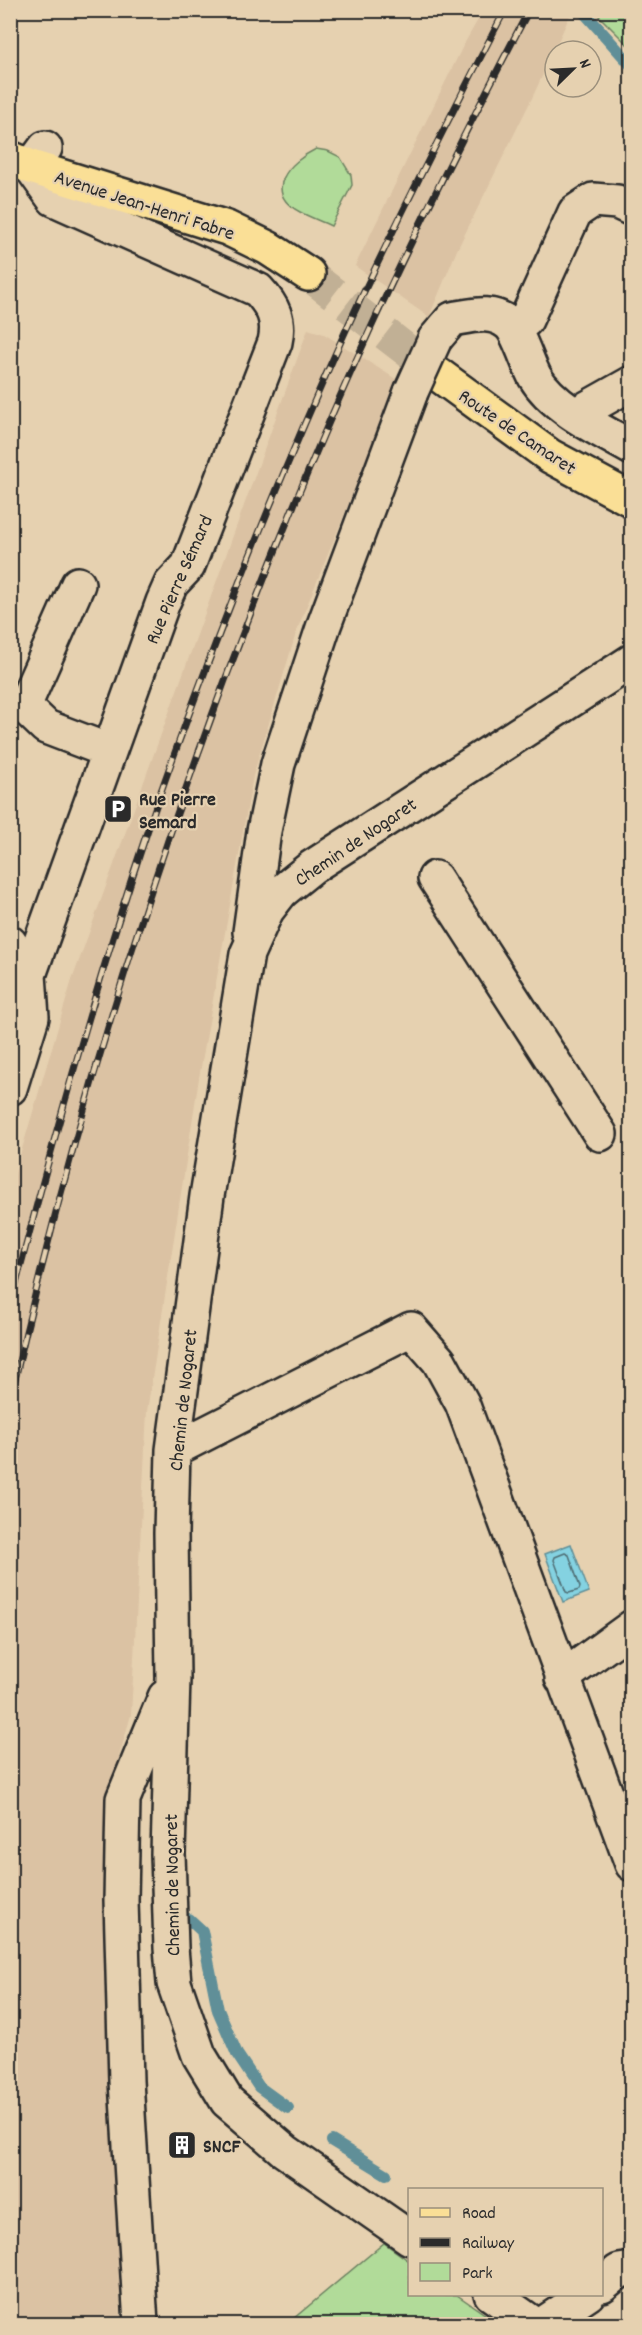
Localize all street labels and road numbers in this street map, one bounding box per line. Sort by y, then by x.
street label: Avenue Jean-Henri Fabre [50,164,238,249]
street label: Route de Camaret [452,384,581,483]
street label: Rue Pierre Sémard [140,511,222,649]
street label: Chemin de Nogaret [290,792,424,895]
street label: Chemin de Nogaret [164,1328,206,1473]
street label: Chemin de Nogaret [159,1814,189,1956]

